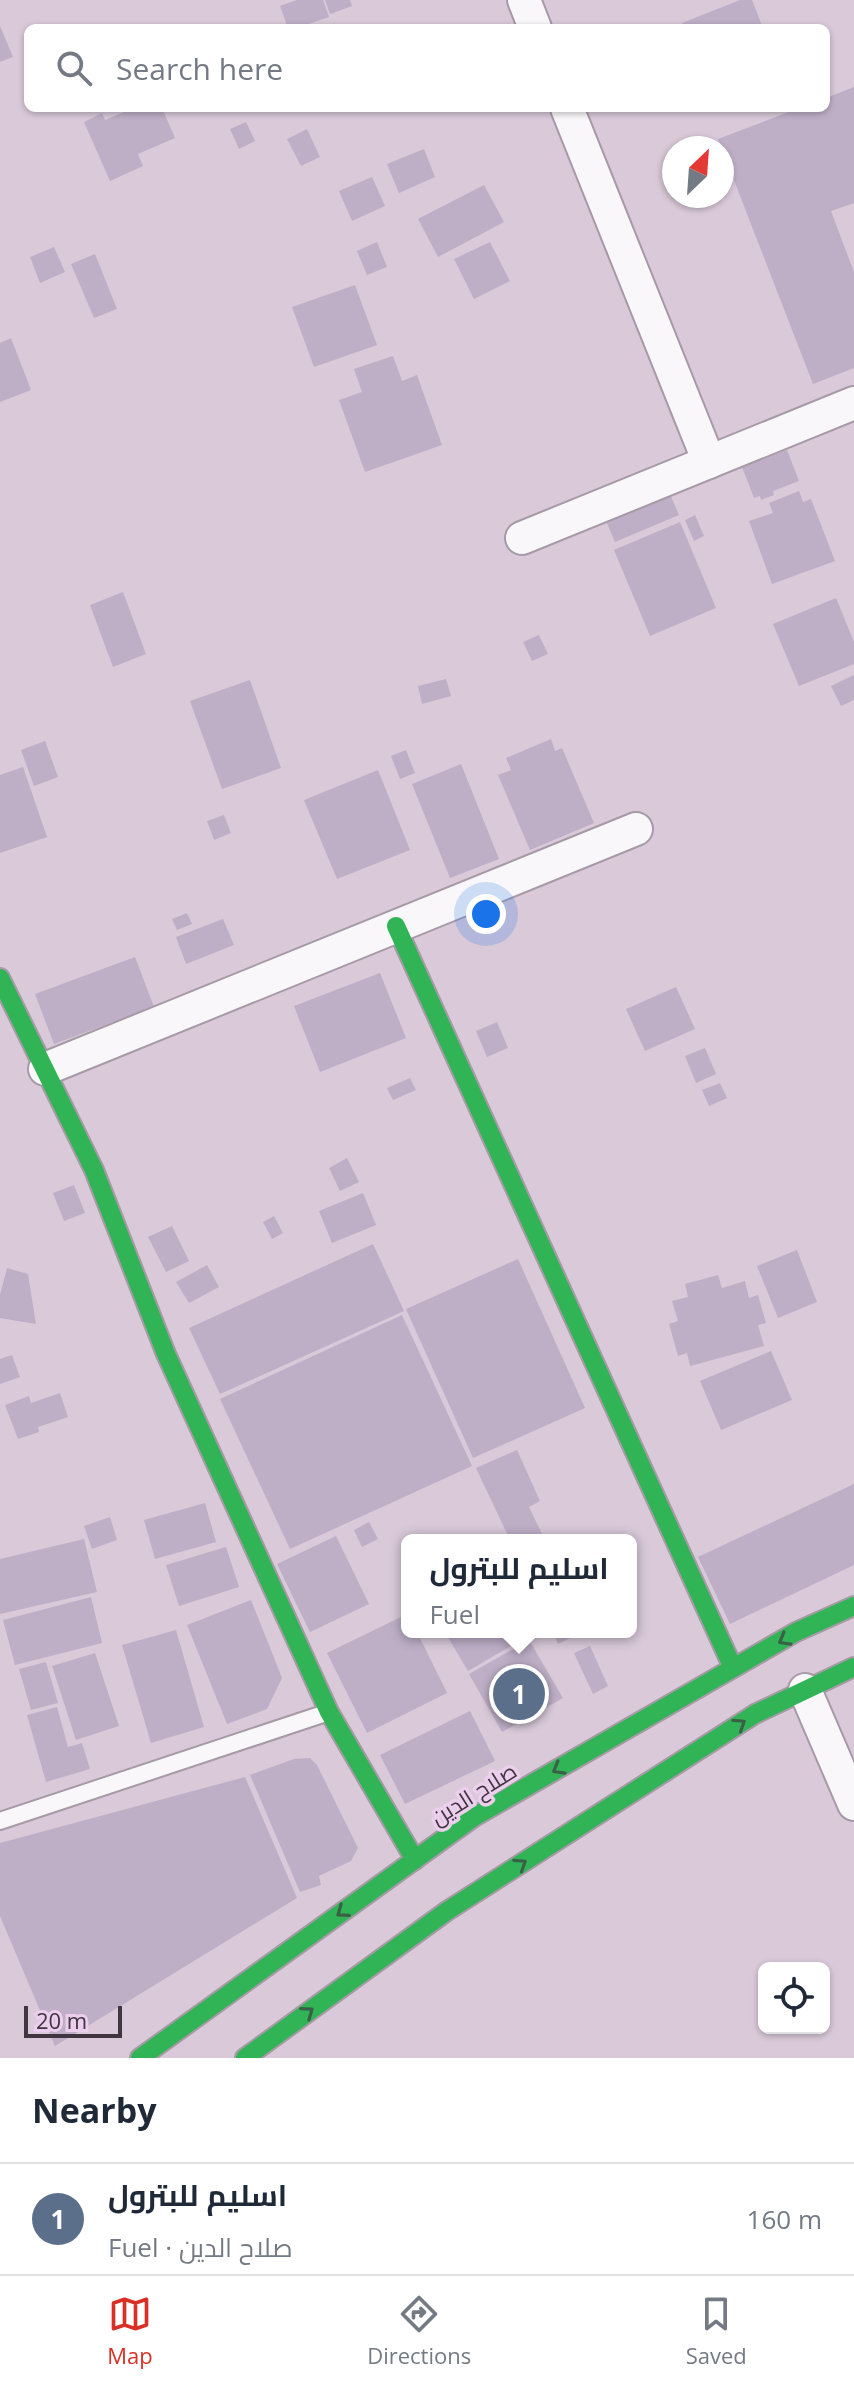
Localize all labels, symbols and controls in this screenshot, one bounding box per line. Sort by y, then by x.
search box [24,24,830,112]
icon: search [52,46,96,90]
text: Search here [116,48,283,89]
north arrow [662,136,734,208]
your location [466,894,506,934]
popup [401,1534,637,1638]
text: اسليم للبترول [429,1547,609,1588]
text: Fuel [429,1596,480,1632]
one-way arrow [778,1630,792,1645]
pin: 1 [493,1664,545,1724]
one-way arrow [731,1718,746,1733]
street label: صلاح الدين [424,1755,522,1832]
one-way arrow [552,1759,567,1775]
one-way arrow [512,1859,527,1874]
one-way arrow [336,1903,351,1917]
map controls [758,1962,830,2034]
button: locate [758,1962,830,2034]
scale bar [24,2002,122,2038]
text: 20 m [36,2005,87,2035]
one-way arrow [299,2008,313,2022]
text: Nearby [32,2087,157,2133]
text: اسليم للبترول [108,2174,287,2215]
text: 1 [51,2201,65,2237]
text: 160 m [747,2201,822,2237]
text: Fuel · صلاح الدين [108,2229,293,2265]
tab: Map [107,2292,153,2370]
tab: Directions [367,2292,471,2370]
tab: Saved [686,2292,747,2370]

